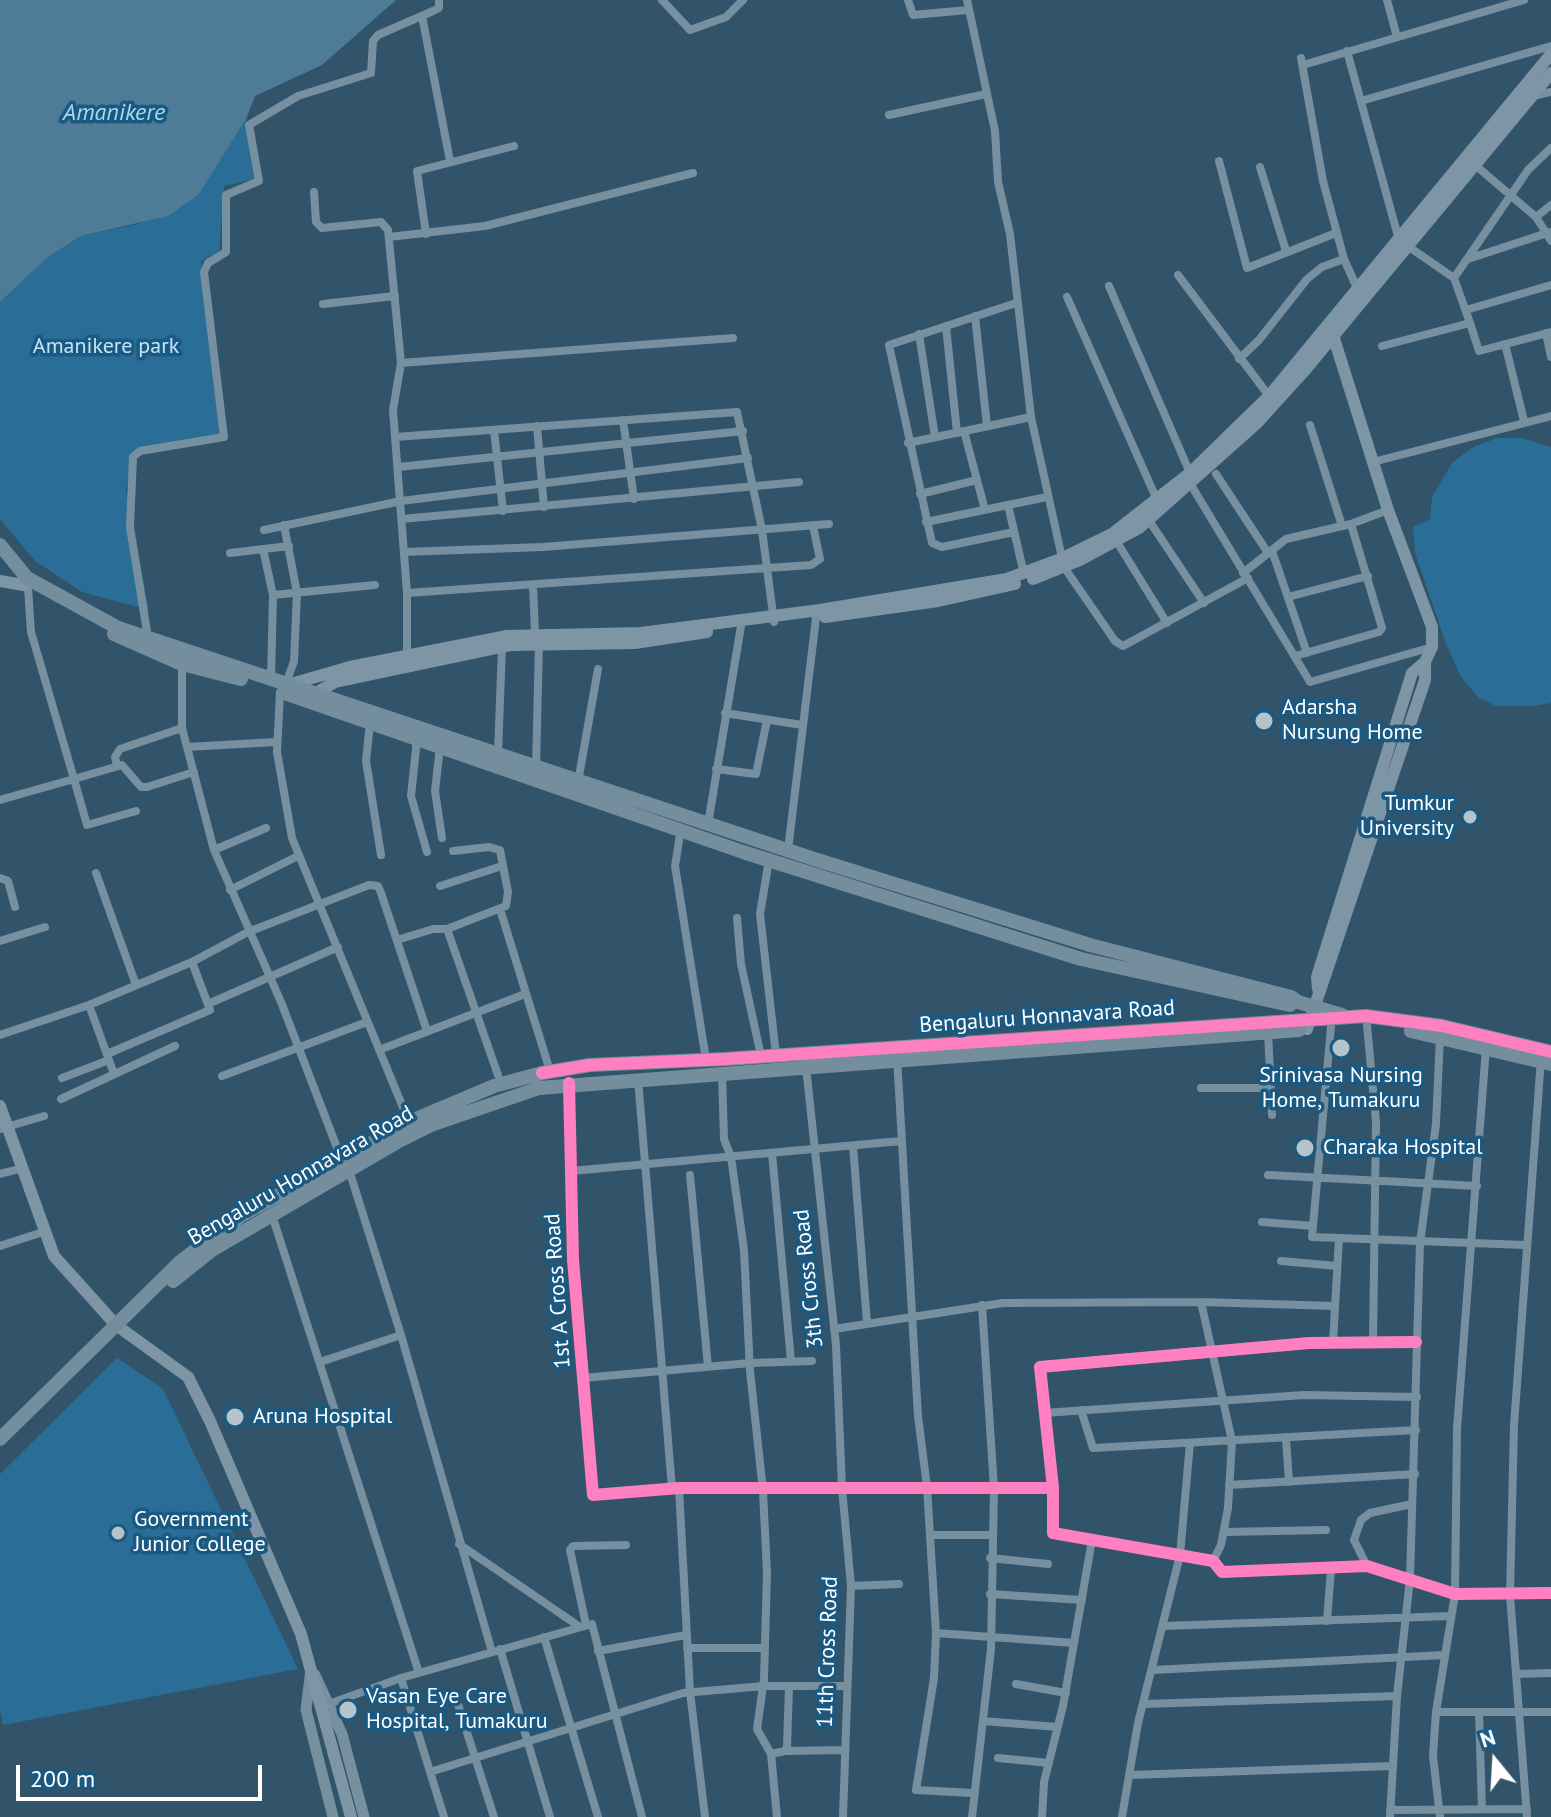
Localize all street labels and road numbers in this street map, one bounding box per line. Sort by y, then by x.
street label: Bengaluru Honnavara Road [918,995,1176,1039]
street label: Bengaluru Honnavara Road [183,1101,419,1251]
street label: 3th Cross Road [789,1208,829,1350]
street label: 1st A Cross Road [539,1212,577,1370]
street label: 11th Cross Road [812,1576,844,1728]

